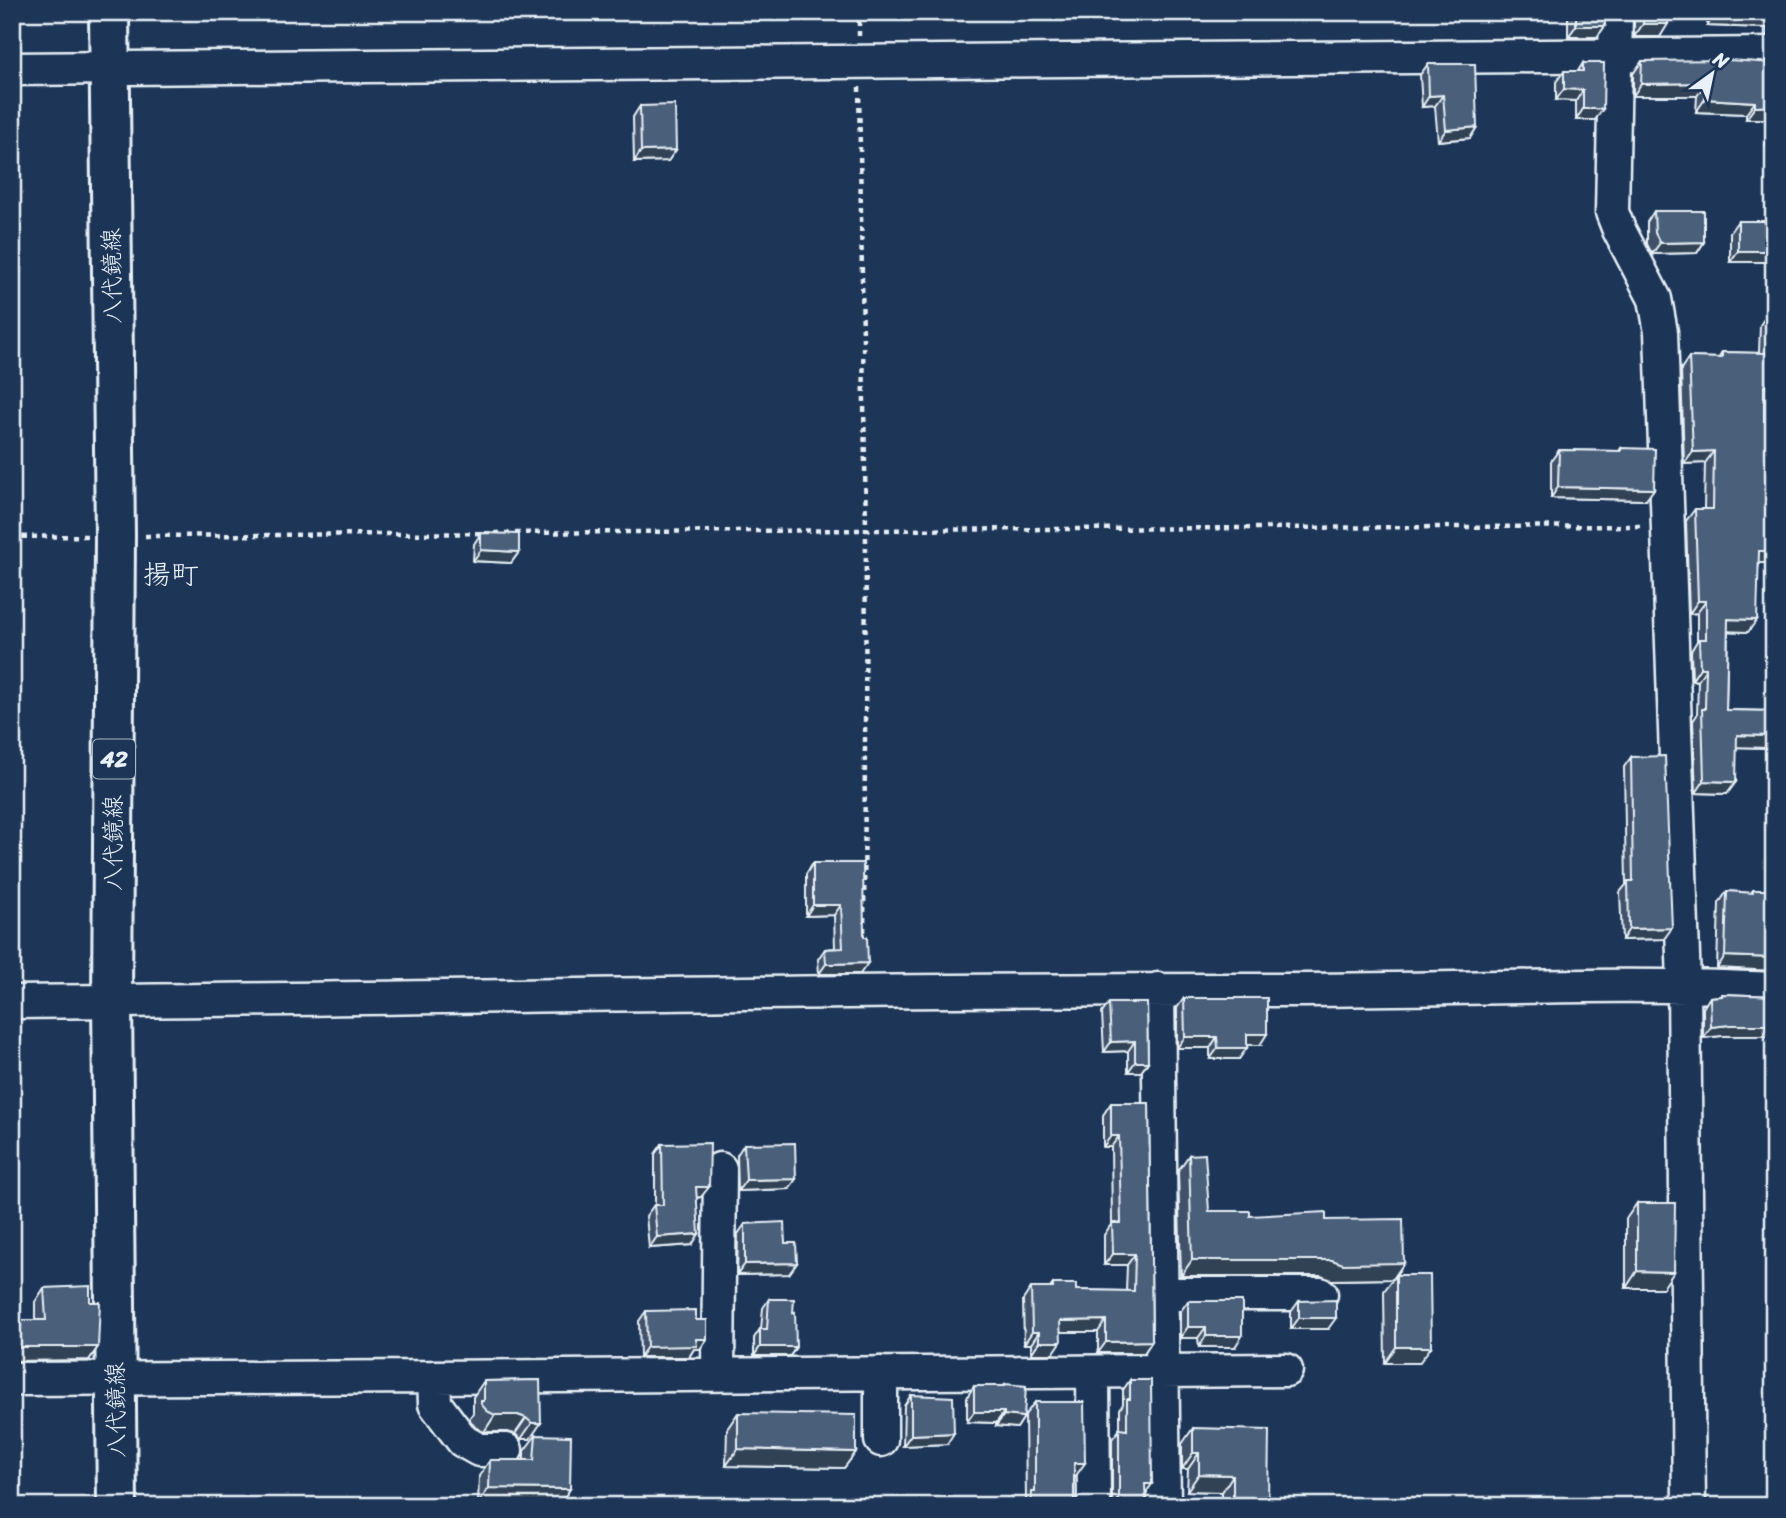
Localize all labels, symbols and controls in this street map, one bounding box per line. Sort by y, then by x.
north arrow [1678,38,1748,108]
text: N [1706,42,1736,78]
street label: 八代鏡線 [90,228,134,324]
district label: 揚町 [143,550,199,599]
road number: 42 [93,740,135,778]
street label: 八代鏡線 [92,795,134,891]
street label: 八代鏡線 [94,1362,138,1458]

